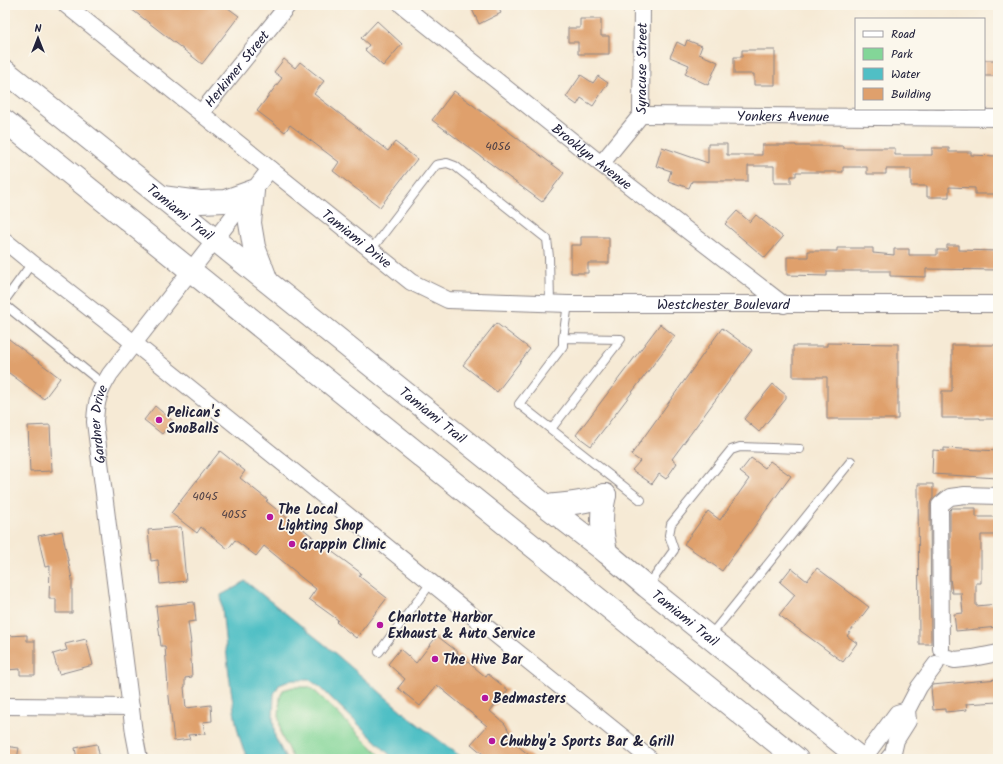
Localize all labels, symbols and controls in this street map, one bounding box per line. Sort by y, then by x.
north arrow [18,18,58,58]
legend [855,18,985,110]
text: N [35,20,42,38]
street label: Syracuse Street [631,22,654,114]
street label: Herkimer Street [200,25,276,113]
text: Road [891,25,916,44]
text: Park [891,45,913,64]
text: Water [891,65,921,84]
text: Building [891,85,931,104]
street label: Yonkers Avenue [737,106,830,129]
street label: Brooklyn Avenue [546,119,637,196]
house number: 4056 [485,137,511,156]
street label: Tamiami Trail [141,179,219,247]
street label: Tamiami Drive [316,204,397,275]
street label: Westchester Boulevard [657,294,791,316]
street label: Gardner Drive [85,380,115,465]
street label: Tamiami Trail [394,382,471,450]
place label: Pelican's SnoBalls [167,402,221,440]
marker: Pelican's SnoBalls [154,415,164,425]
house number: 4045 [192,487,219,506]
place label: The Local Lighting Shop [278,499,364,537]
house number: 4055 [221,505,248,524]
marker: The Local Lighting Shop [265,512,275,522]
place label: Grappin Clinic [300,534,387,556]
marker: Grappin Clinic [287,539,297,549]
street label: Tamiami Trail [646,585,724,653]
place label: Charlotte Harbor Exhaust & Auto Service [388,607,536,645]
marker: Charlotte Harbor Exhaust & Auto Service [375,620,385,630]
place label: The Hive Bar [443,649,523,671]
marker: The Hive Bar [430,654,440,664]
place label: Bedmasters [493,688,566,710]
marker: Bedmasters [480,693,490,703]
place label: Chubby'z Sports Bar & Grill [500,731,674,753]
marker: Chubby'z Sports Bar & Grill [487,736,497,746]

